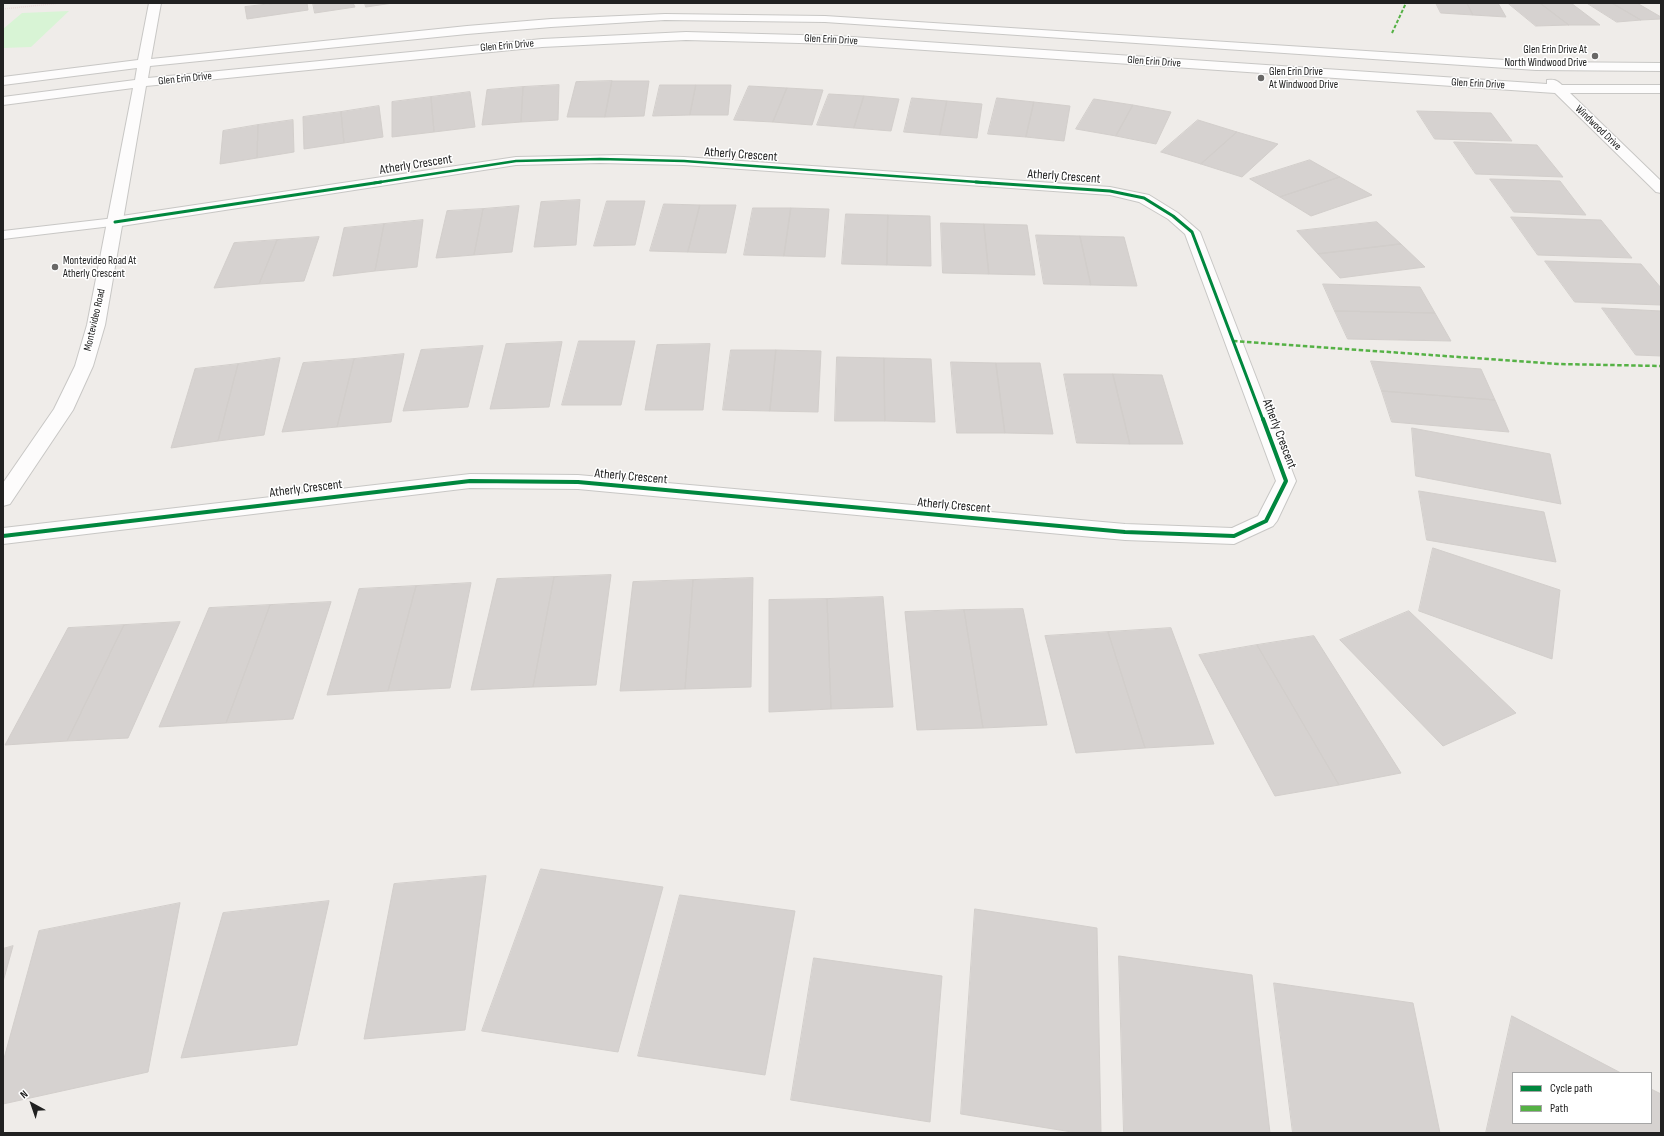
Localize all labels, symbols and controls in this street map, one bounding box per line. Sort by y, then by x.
street label: Glen Erin Drive [804,32,858,48]
street label: Glen Erin Drive [480,37,534,55]
place label: Glen Erin Drive At North Windwood Drive [1504,43,1587,69]
marker: Glen Erin Drive At North Windwood Drive [1590,51,1600,61]
street label: Glen Erin Drive [1127,54,1181,70]
place label: Glen Erin Drive At Windwood Drive [1269,65,1338,91]
street label: Glen Erin Drive [158,70,212,88]
marker: Glen Erin Drive At Windwood Drive [1256,73,1266,83]
street label: Glen Erin Drive [1451,76,1505,92]
street label: Windwood Drive [1572,103,1624,153]
street label: Atherly Crescent [704,145,778,165]
street label: Atherly Crescent [379,152,453,178]
street label: Atherly Crescent [1027,167,1101,187]
place label: Montevideo Road At Atherly Crescent [63,254,136,280]
marker: Montevideo Road At Atherly Crescent [50,262,60,272]
street label: Montevideo Road [81,288,109,352]
street label: Atherly Crescent [1259,397,1299,471]
street label: Atherly Crescent [594,466,668,488]
street label: Atherly Crescent [269,477,343,501]
street label: Atherly Crescent [917,495,991,517]
legend [1512,1072,1652,1124]
text: Cycle path [1550,1081,1592,1096]
north arrow [12,1084,52,1124]
text: N [18,1088,30,1101]
text: Path [1550,1101,1568,1116]

